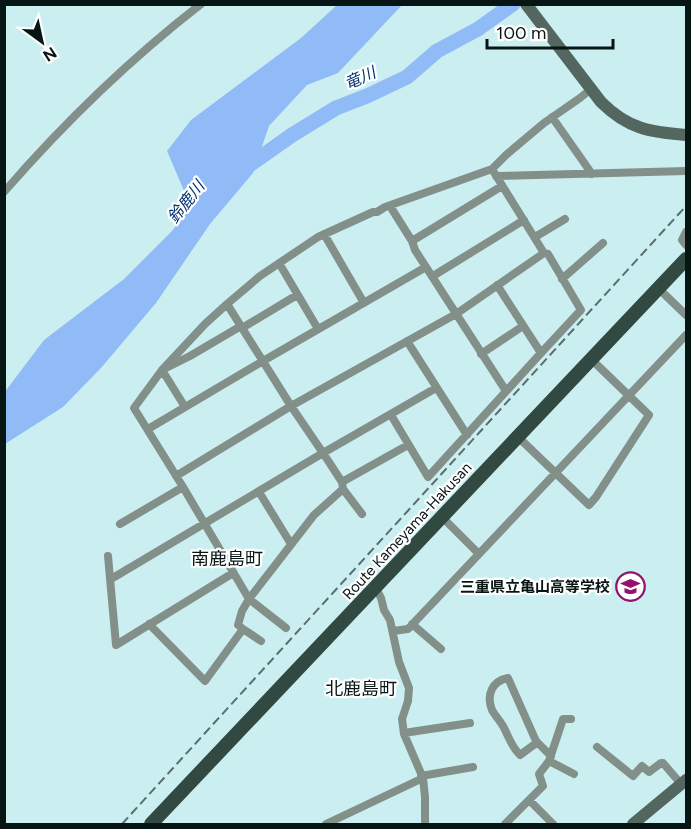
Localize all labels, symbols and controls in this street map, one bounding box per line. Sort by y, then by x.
north arrow [12,12,72,72]
scale bar [487,12,613,50]
text: 100 m [496,22,546,44]
text: N [40,43,60,65]
water label: 竜川 [342,62,380,93]
water label: 鈴鹿川 [164,176,209,227]
street label: Route Kameyama-Hakusan [339,459,475,603]
district label: 南鹿島町 [191,548,263,570]
school or university icon: 三重県立亀山高等学校 [615,571,647,603]
place label: 三重県立亀山高等学校 [460,578,610,596]
district label: 北鹿島町 [325,678,397,700]

